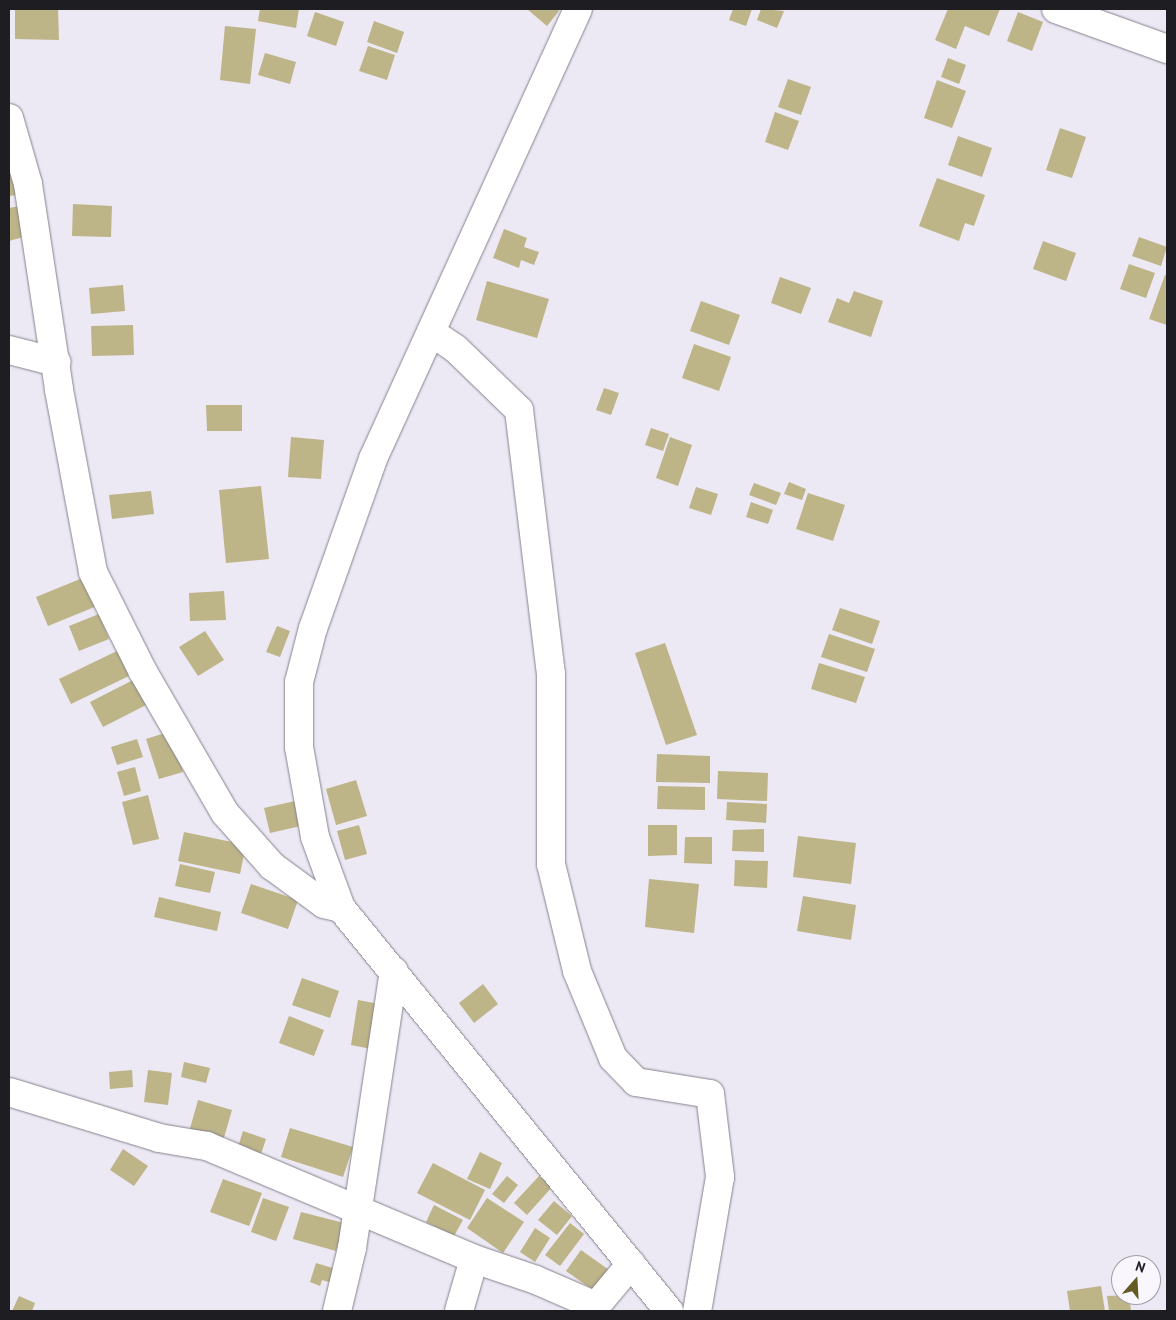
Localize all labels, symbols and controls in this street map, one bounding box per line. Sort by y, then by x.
north arrow [1111,1255,1161,1305]
text: N [1133,1257,1148,1277]

